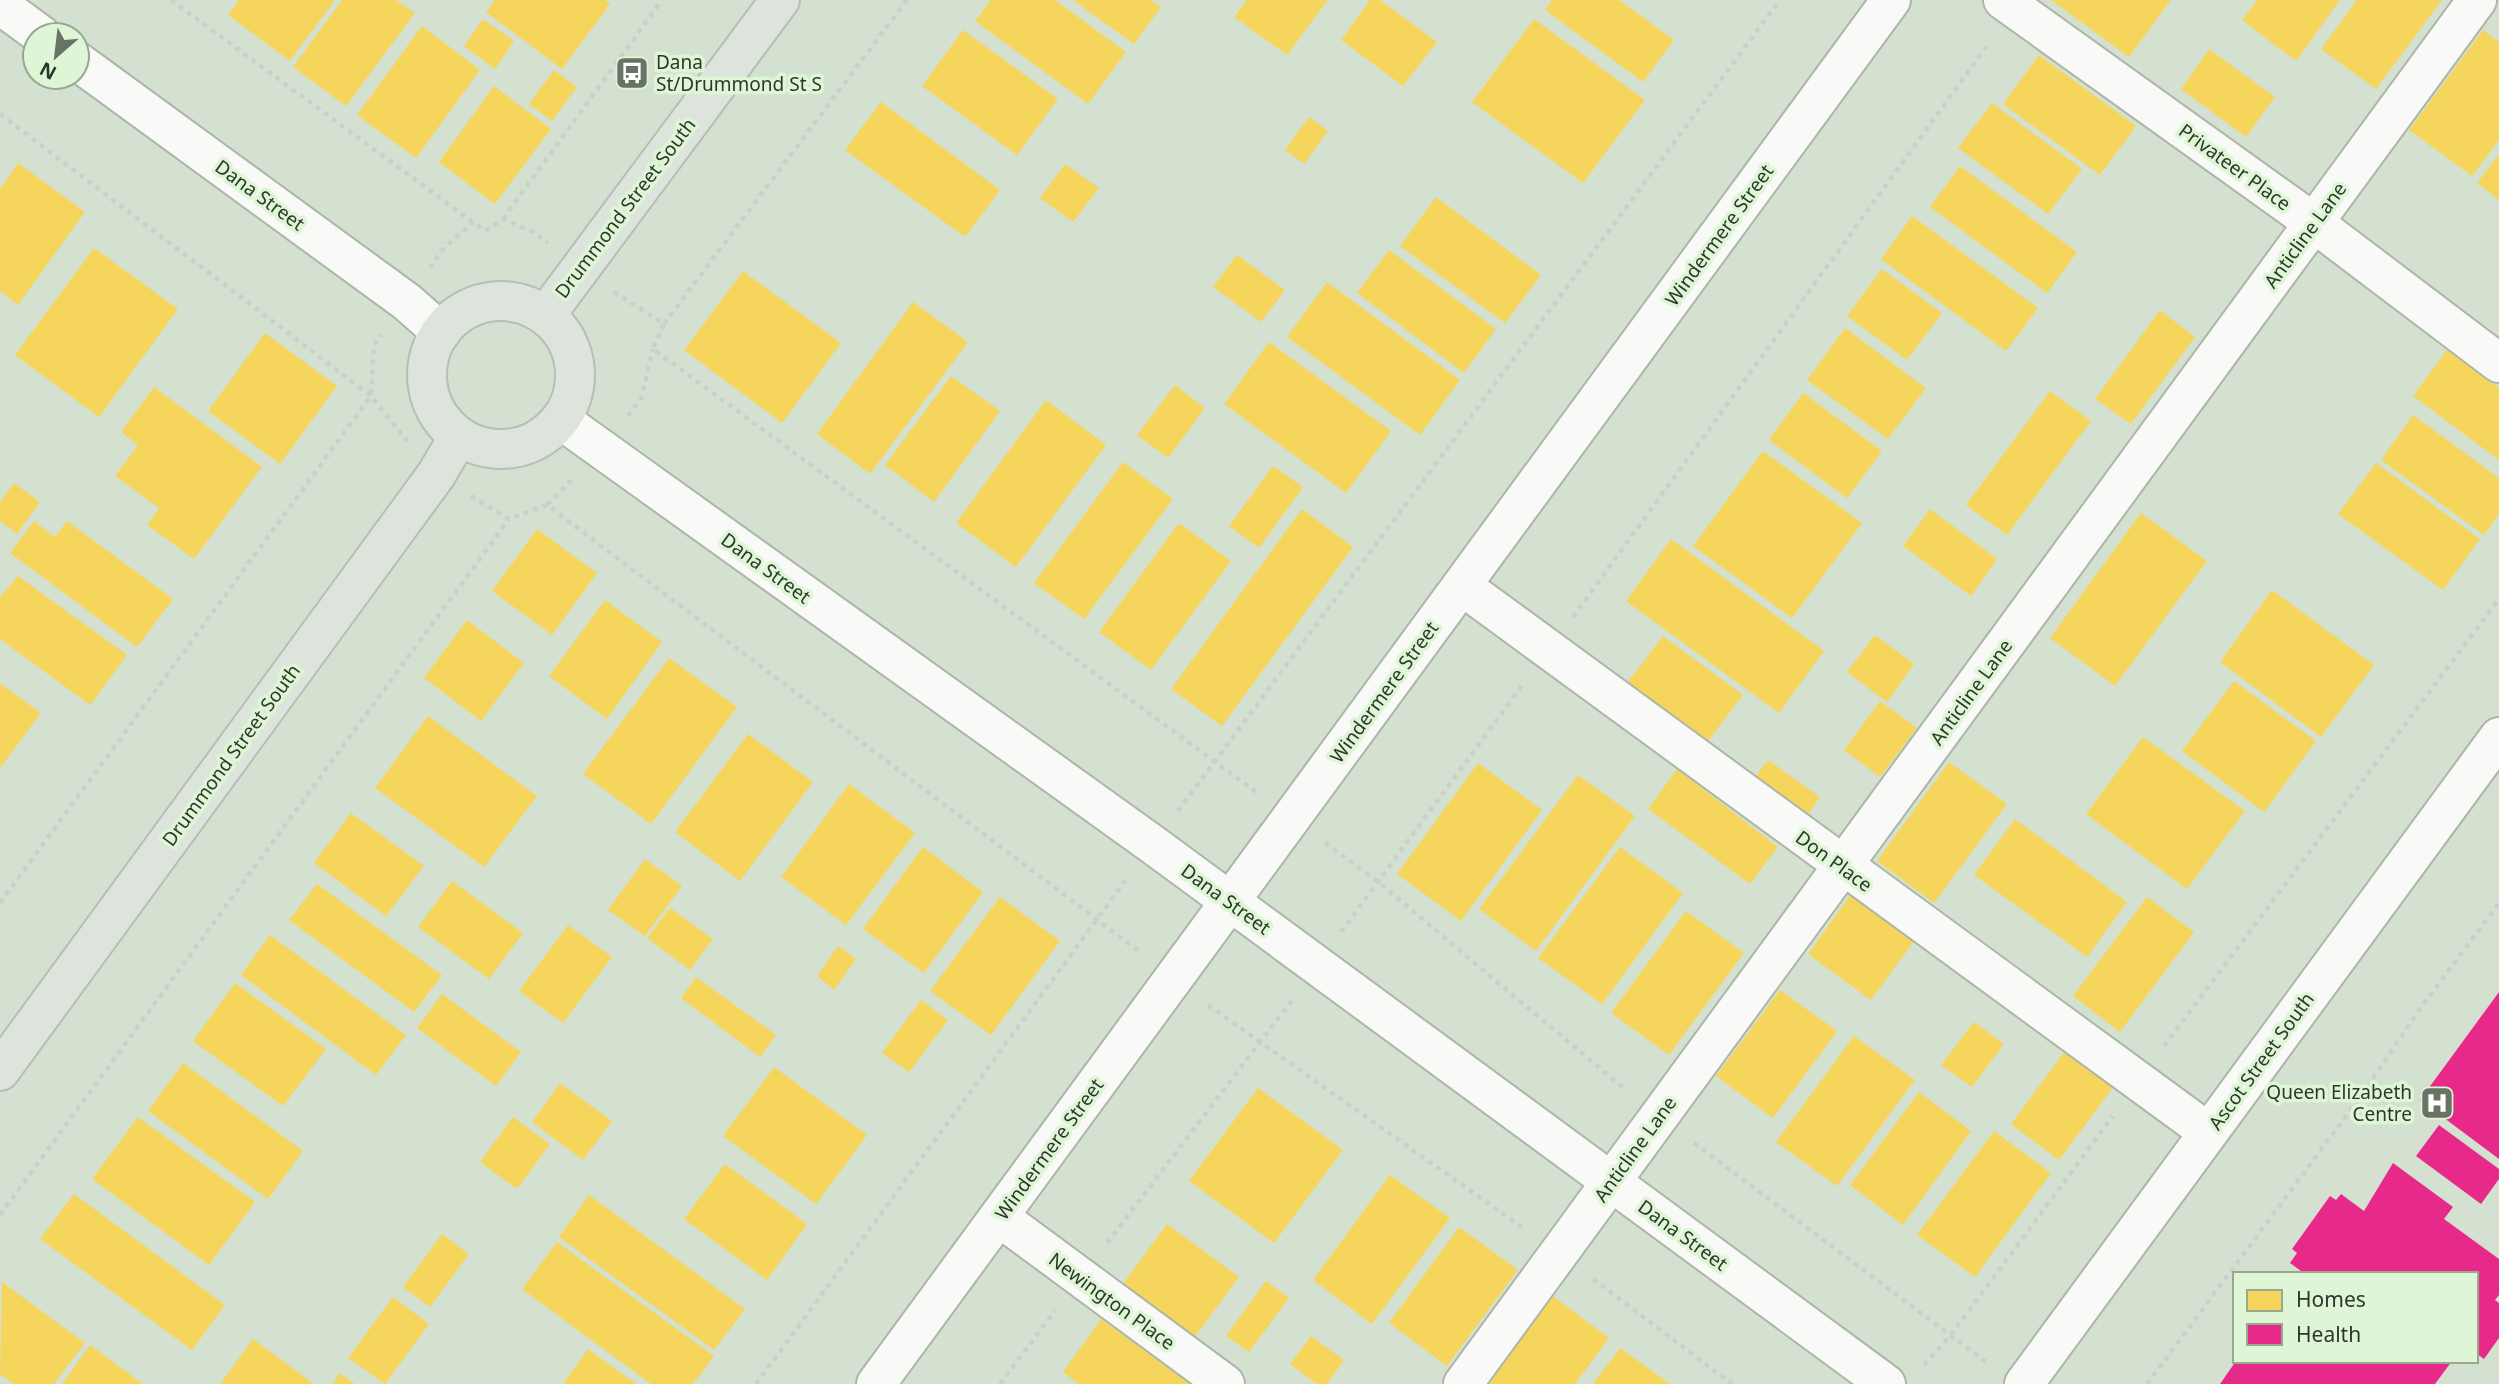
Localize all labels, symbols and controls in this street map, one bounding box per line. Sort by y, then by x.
north arrow [21,21,91,91]
place label: Dana St/Drummond St S [656,49,822,97]
bus stop icon: Dana St/Drummond St S [613,54,651,92]
text: N [35,56,61,86]
street label: Drummond Street South [549,113,701,303]
street label: Privateer Place [2174,118,2296,216]
street label: Dana Street [210,154,310,236]
street label: Windermere Street [1659,159,1779,311]
street label: Anticline Lane [2258,177,2352,293]
street label: Dana Street [716,527,816,609]
street label: Windermere Street [1324,616,1444,768]
street label: Anticline Lane [1924,634,2018,750]
street label: Drummond Street South [156,659,306,851]
street label: Don Place [1790,824,1878,898]
street label: Dana Street [1176,858,1276,940]
street label: Ascot Street South [2202,987,2320,1135]
street label: Windermere Street [989,1073,1109,1225]
place label: Queen Elizabeth Centre [2266,1079,2412,1127]
hospital icon: Queen Elizabeth Centre [2418,1084,2456,1122]
street label: Anticline Lane [1588,1091,1682,1207]
street label: Dana Street [1633,1194,1733,1276]
street label: Newington Place [1044,1246,1180,1356]
legend [2233,1272,2478,1363]
text: Homes [2296,1285,2366,1313]
text: Health [2296,1320,2361,1348]

